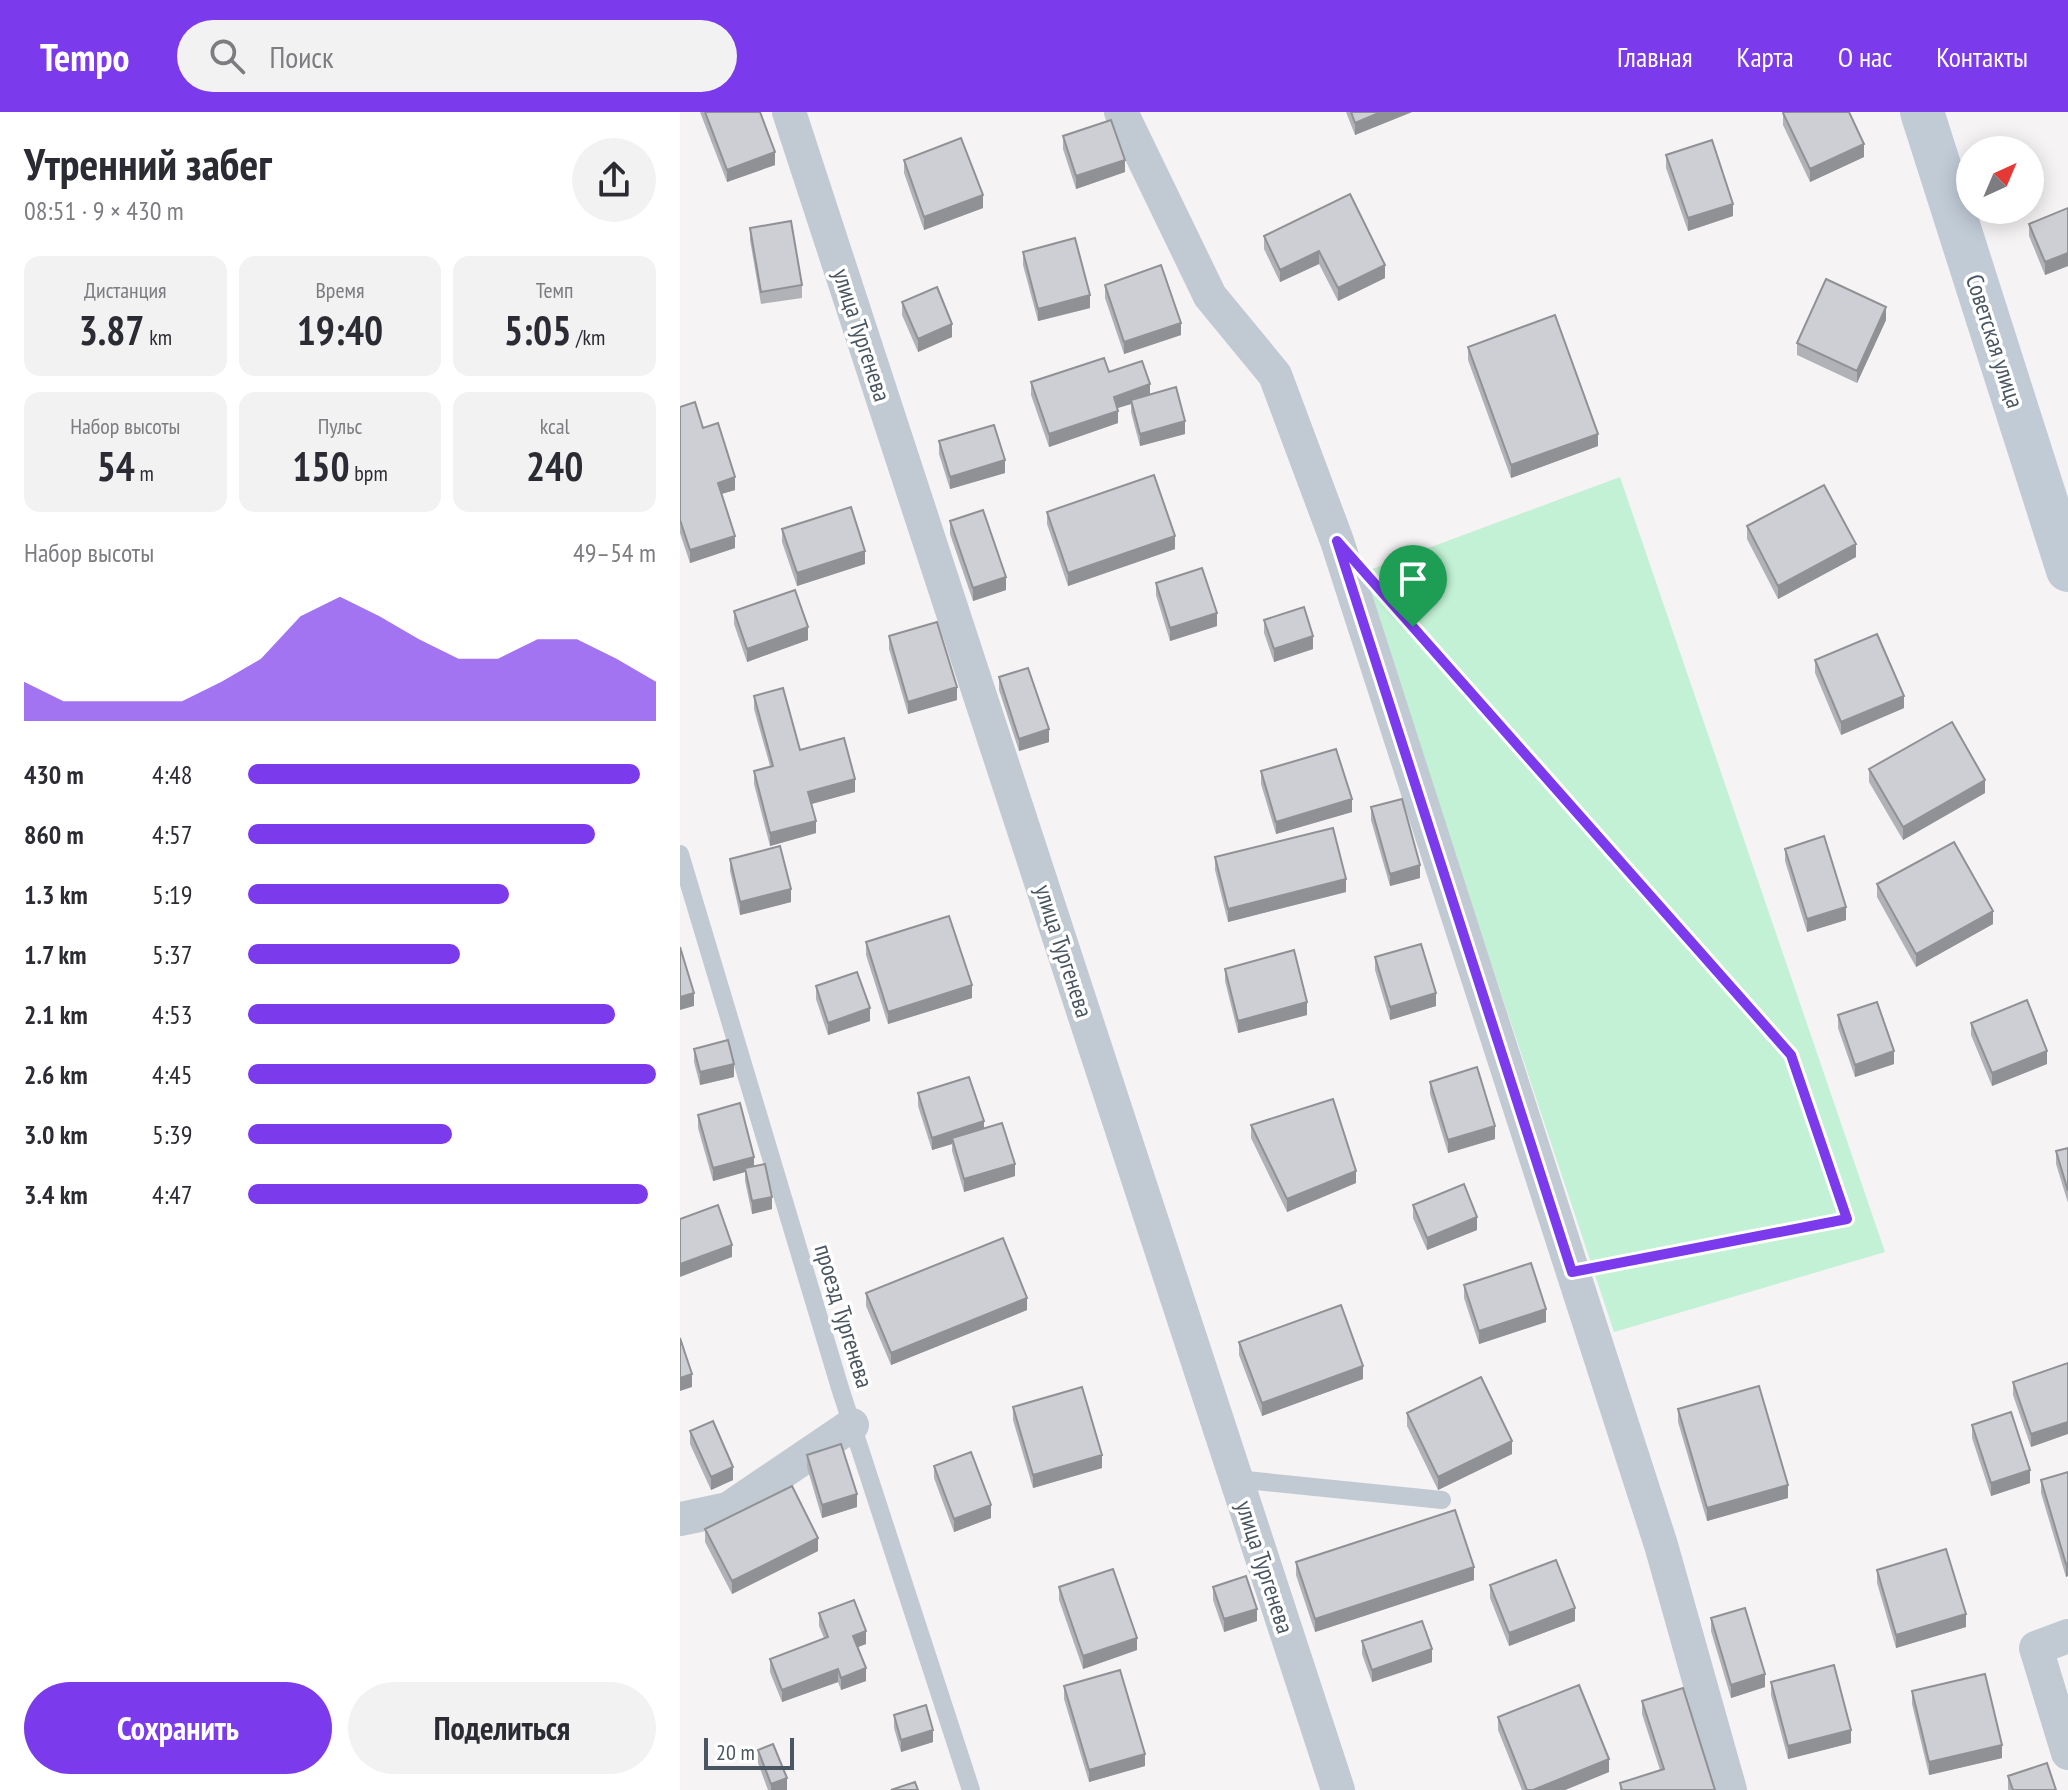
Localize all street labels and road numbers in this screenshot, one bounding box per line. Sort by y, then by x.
street label: улица Тургенева [826,265,898,405]
street label: Советская улица [1959,270,2031,412]
street label: улица Тургенева [1028,881,1100,1021]
street label: проезд Тургенева [807,1240,881,1392]
street label: улица Тургенева [1229,1497,1301,1637]

